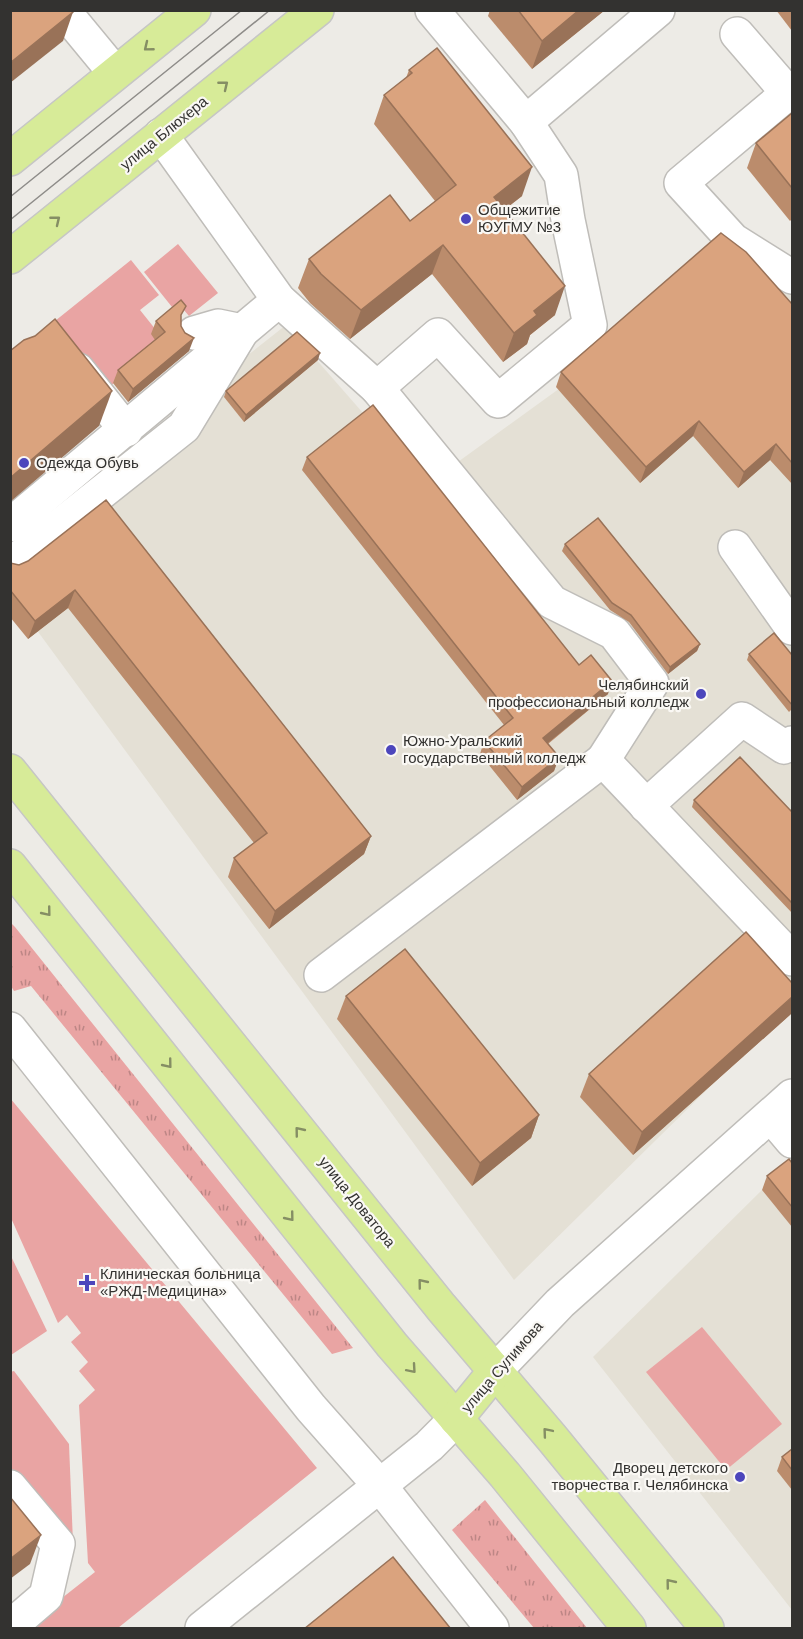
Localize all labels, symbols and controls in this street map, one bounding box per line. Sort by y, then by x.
one-way arrow [144,40,155,51]
one-way arrow [218,81,229,92]
street label: улица Блюхера [117,92,211,173]
place label: Общежитие ЮУГМУ №3 [478,201,561,235]
marker: Общежитие ЮУГМУ №3 [459,212,473,226]
one-way arrow [49,216,60,227]
place label: Одежда Обувь [36,454,139,471]
marker: Одежда Обувь [17,456,31,470]
place label: Челябинский профессиональный колледж [488,676,689,710]
marker: Челябинский профессиональный колледж [694,687,708,701]
place label: Южно-Уральский государственный колледж [403,732,586,766]
marker: Южно-Уральский государственный колледж [384,743,398,757]
one-way arrow [39,905,50,916]
one-way arrow [161,1058,172,1069]
one-way arrow [296,1127,307,1138]
street label: улица Доватора [316,1153,400,1251]
one-way arrow [282,1210,293,1221]
place label: Клиническая больница «РЖД-Медицина» [100,1265,261,1299]
marker: Клиническая больница «РЖД-Медицина» [78,1274,96,1292]
one-way arrow [418,1279,429,1290]
street label: улица Сулимова [457,1317,546,1416]
one-way arrow [405,1362,416,1373]
one-way arrow [544,1428,555,1439]
place label: Дворец детского творчества г. Челябинска [551,1459,729,1493]
marker: Дворец детского творчества г. Челябинска [733,1470,747,1484]
one-way arrow [667,1579,678,1590]

